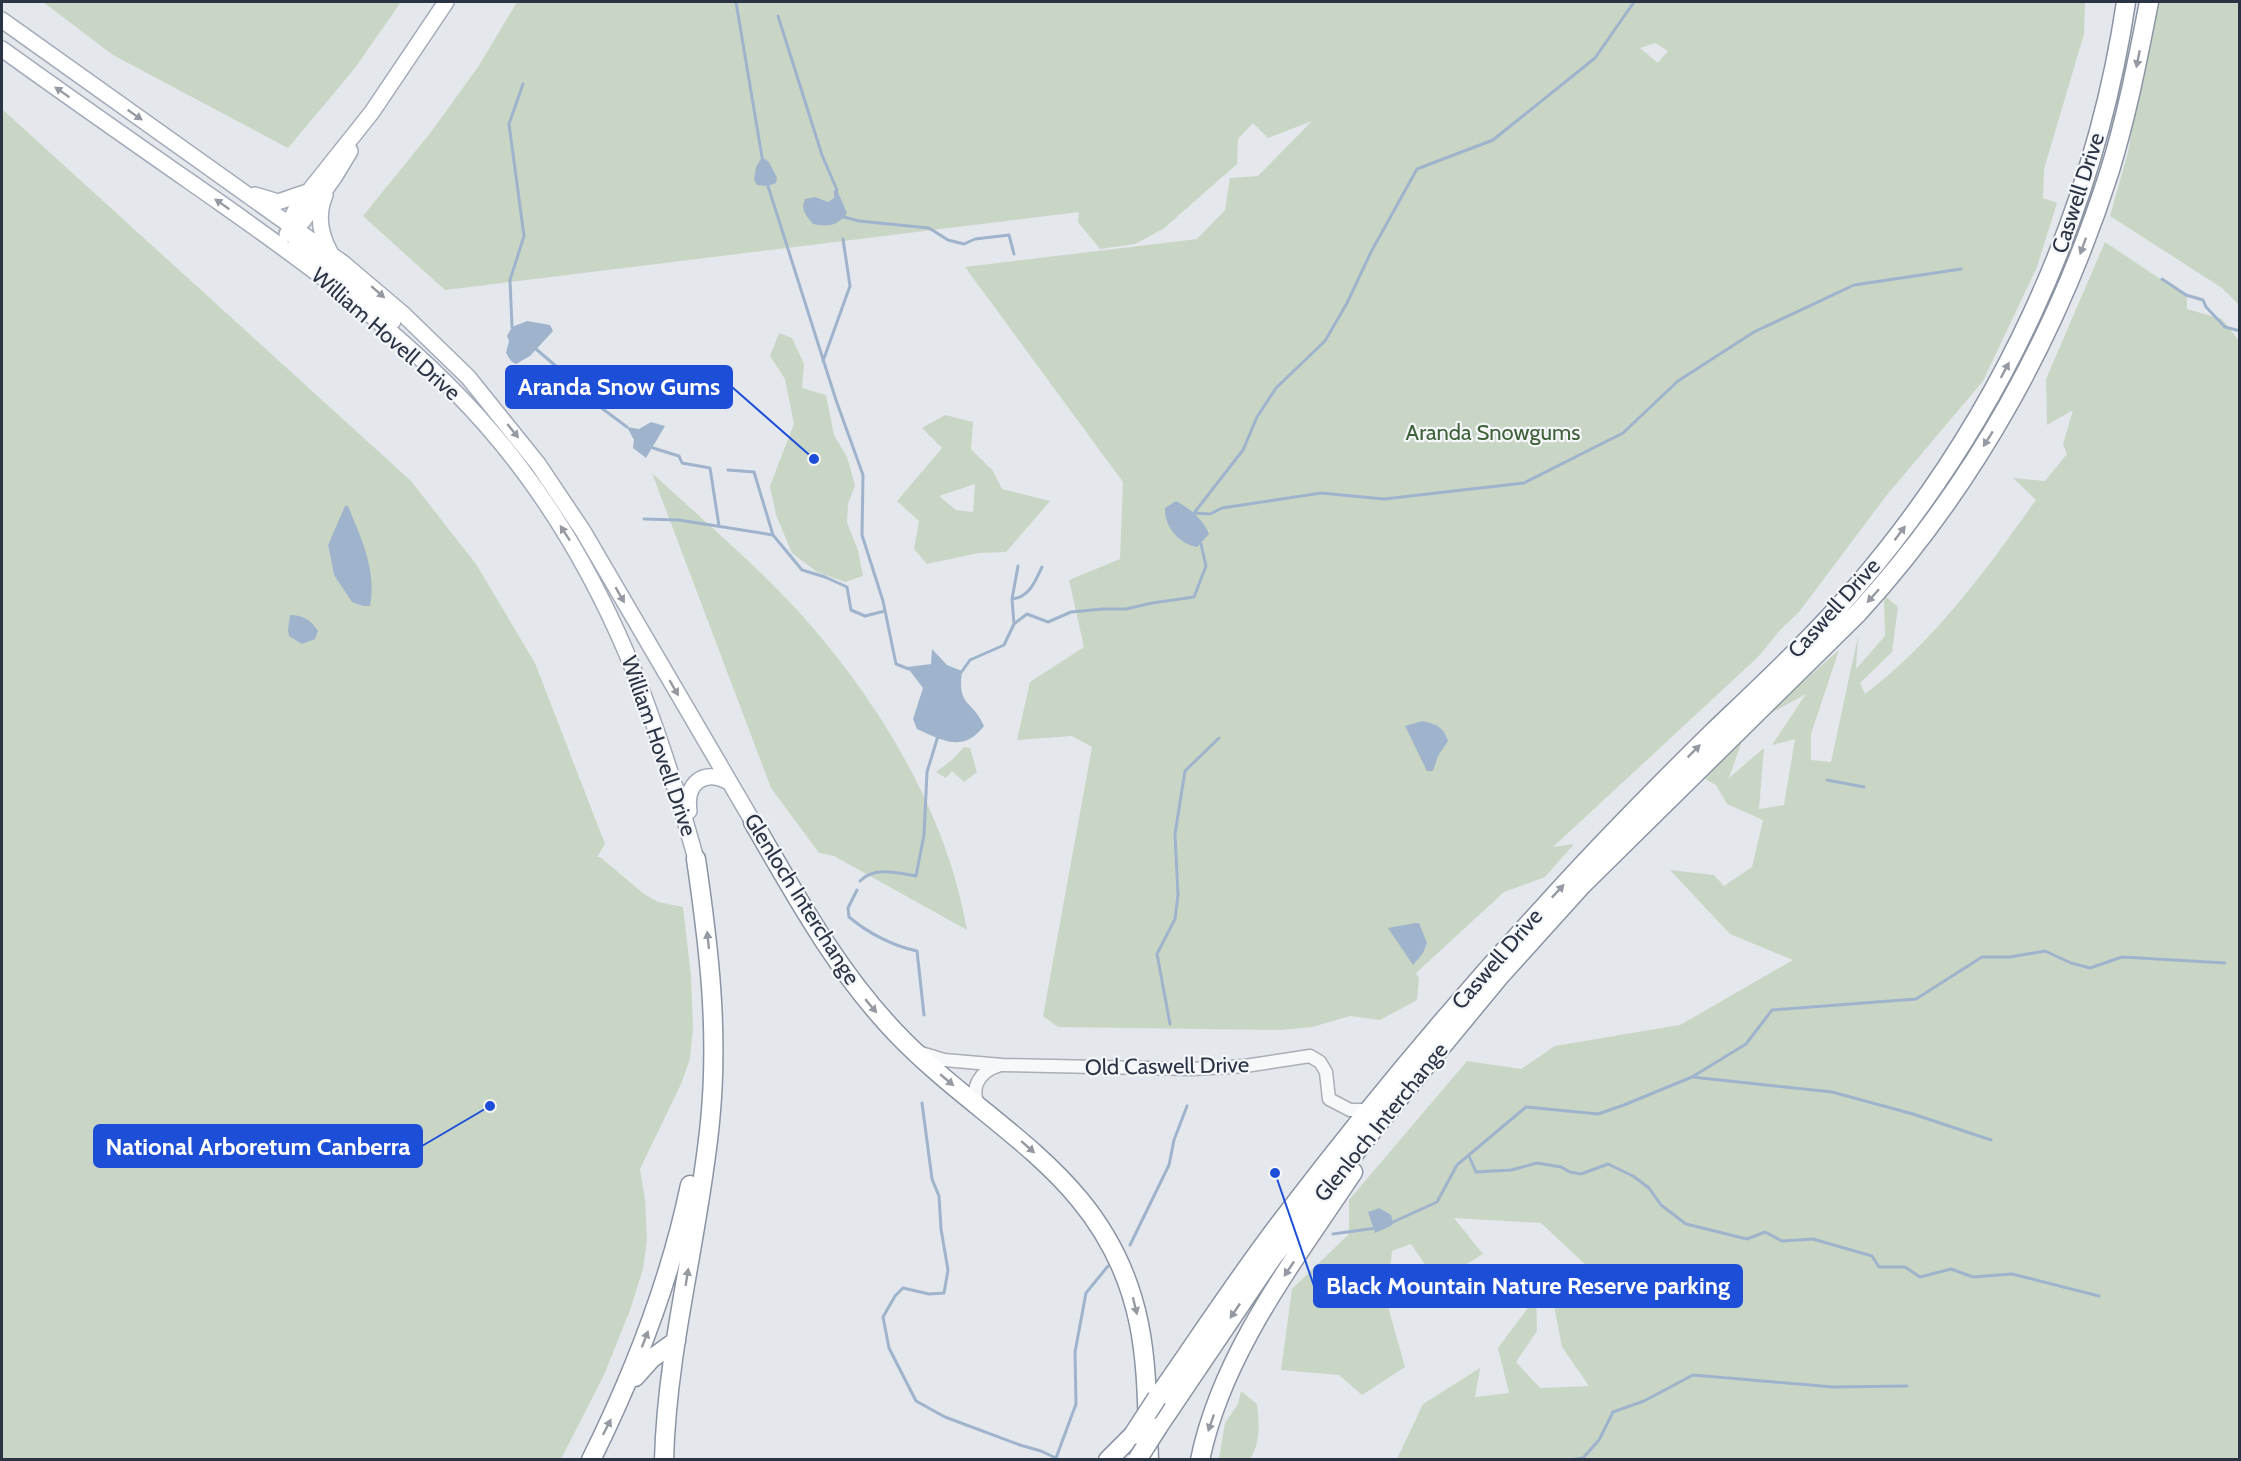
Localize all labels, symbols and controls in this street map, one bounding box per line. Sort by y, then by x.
one-way arrow [2133,50,2142,69]
one-way arrow [54,87,70,98]
one-way arrow [126,109,142,121]
street label: Caswell Drive [2046,129,2110,257]
one-way arrow [214,198,230,210]
one-way arrow [2078,237,2088,255]
street label: William Hovell Drive [306,262,466,406]
one-way arrow [370,285,386,298]
one-way arrow [2000,361,2010,378]
callout: Aranda Snow Gums [506,366,732,408]
text: Aranda Snow Gums [518,372,720,401]
park label: Aranda Snowgums [1406,419,1580,446]
one-way arrow [507,424,519,439]
one-way arrow [1983,431,1994,448]
one-way arrow [559,525,570,541]
one-way arrow [1893,526,1905,541]
street label: Caswell Drive [1782,553,1886,663]
one-way arrow [614,587,625,603]
one-way arrow [1866,589,1880,604]
street label: William Hovell Drive [615,652,703,840]
one-way arrow [669,680,680,696]
one-way arrow [1686,744,1701,758]
street label: Glenloch Interchange [738,808,866,990]
one-way arrow [1551,884,1564,899]
street label: Caswell Drive [1446,903,1548,1015]
one-way arrow [703,930,713,949]
one-way arrow [864,998,877,1013]
street label: Glenloch Interchange [1308,1037,1454,1207]
street label: Old Caswell Drive [1085,1051,1249,1081]
one-way arrow [939,1073,954,1086]
callout: National Arboretum Canberra [94,1125,422,1167]
text: National Arboretum Canberra [106,1132,410,1161]
one-way arrow [1020,1141,1036,1154]
one-way arrow [1284,1261,1295,1277]
callout: Black Mountain Nature Reserve parking [1314,1265,1742,1307]
one-way arrow [682,1267,691,1286]
text: Black Mountain Nature Reserve parking [1326,1271,1730,1300]
one-way arrow [1130,1297,1140,1315]
one-way arrow [1230,1303,1241,1319]
one-way arrow [640,1330,650,1348]
one-way arrow [1205,1414,1215,1432]
one-way arrow [603,1418,612,1435]

